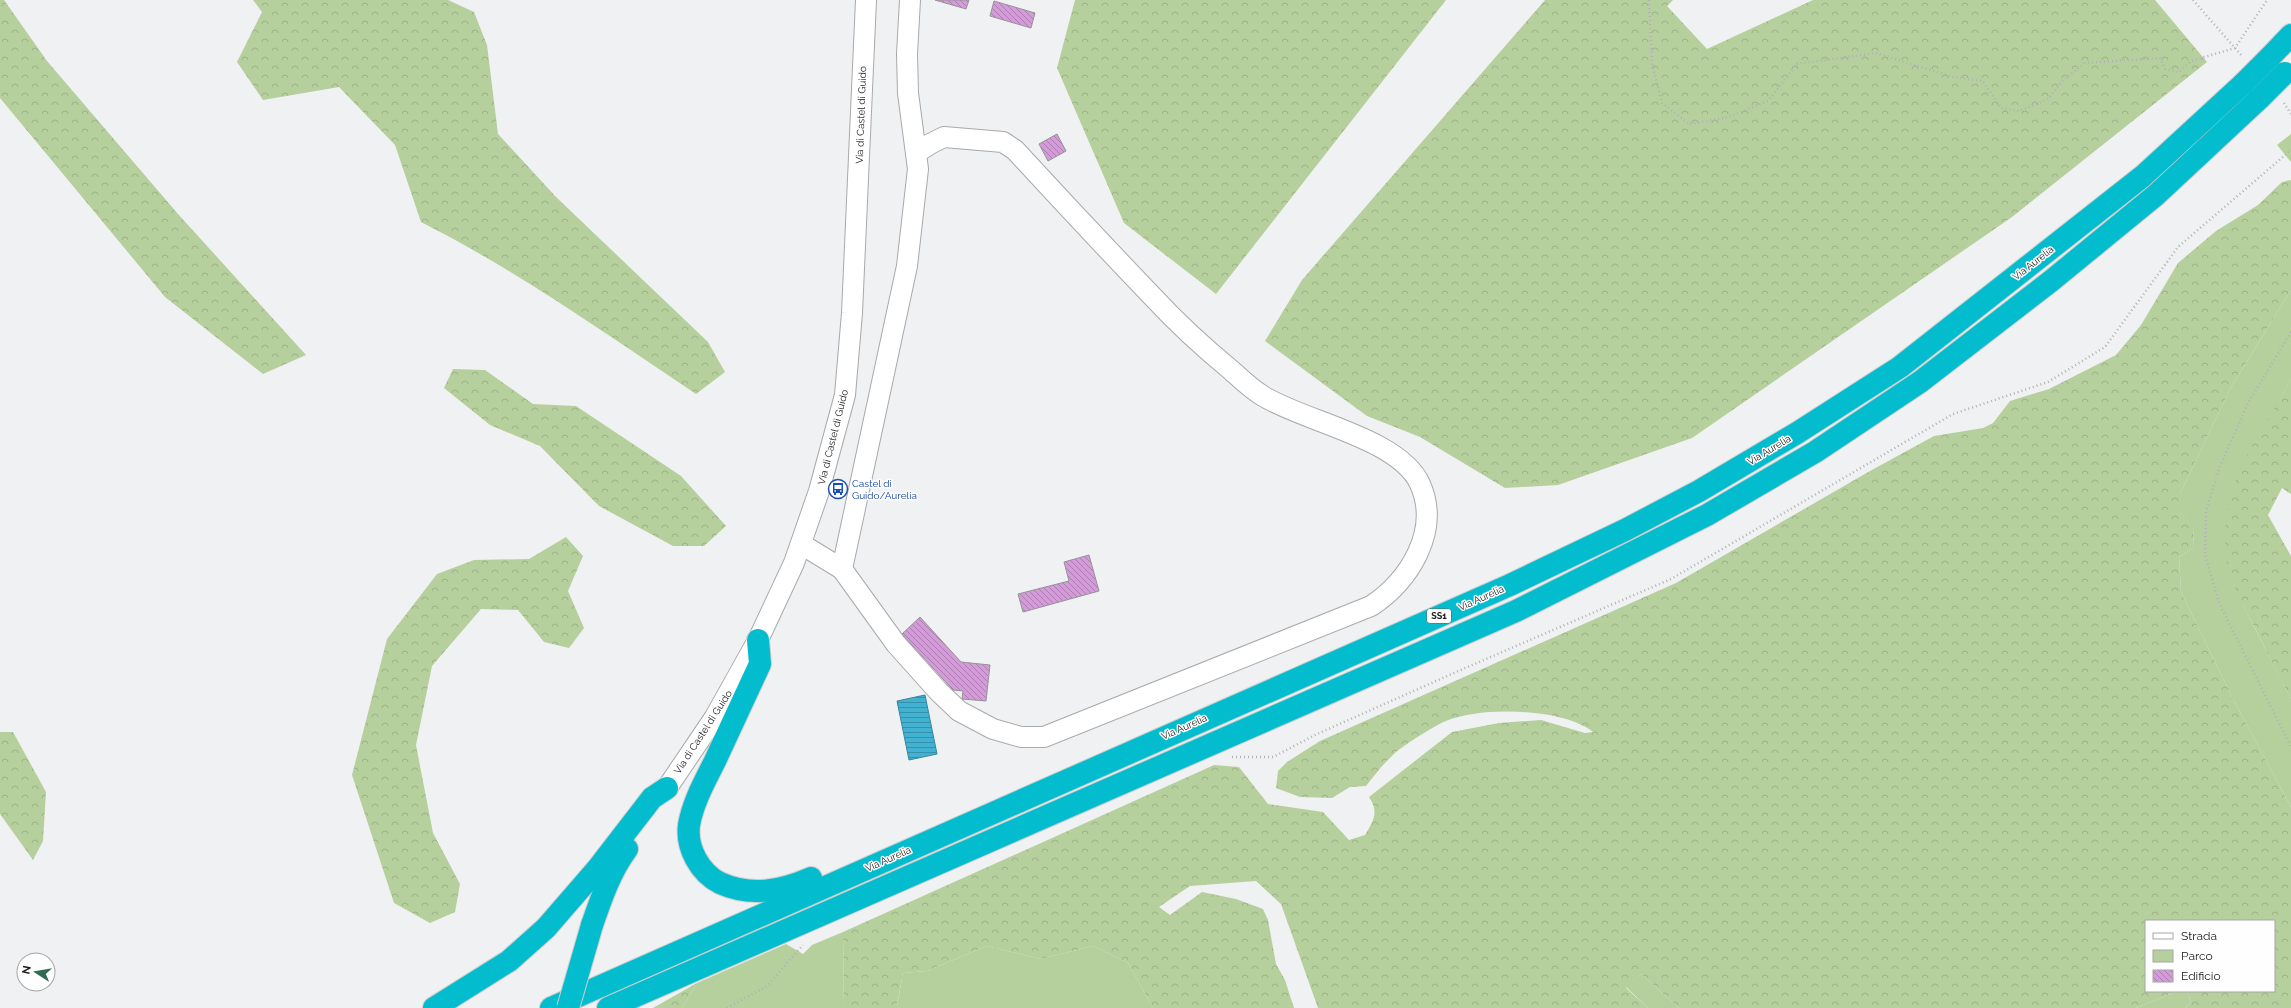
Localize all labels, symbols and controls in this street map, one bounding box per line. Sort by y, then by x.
street label: Via di Castel di Guido [854,66,868,164]
street label: Via Aurelia [2010,244,2056,282]
street label: Via di Castel di Guido [816,388,850,486]
street label: Via Aurelia [1745,433,1793,467]
bus stop icon: Castel di Guido/Aurelia [827,478,849,500]
place label: Castel di Guido/Aurelia [852,478,917,501]
street label: Via Aurelia [1456,583,1506,613]
road number: SS1 [1427,609,1451,623]
street label: Via di Castel di Guido [672,688,734,776]
street label: Via Aurelia [1159,712,1209,742]
street label: Via Aurelia [863,844,913,874]
legend [2145,920,2275,992]
text: Strada [2181,929,2217,943]
text: Parco [2181,949,2213,963]
north arrow [16,952,56,992]
text: N [19,965,34,975]
text: Edificio [2181,969,2221,983]

